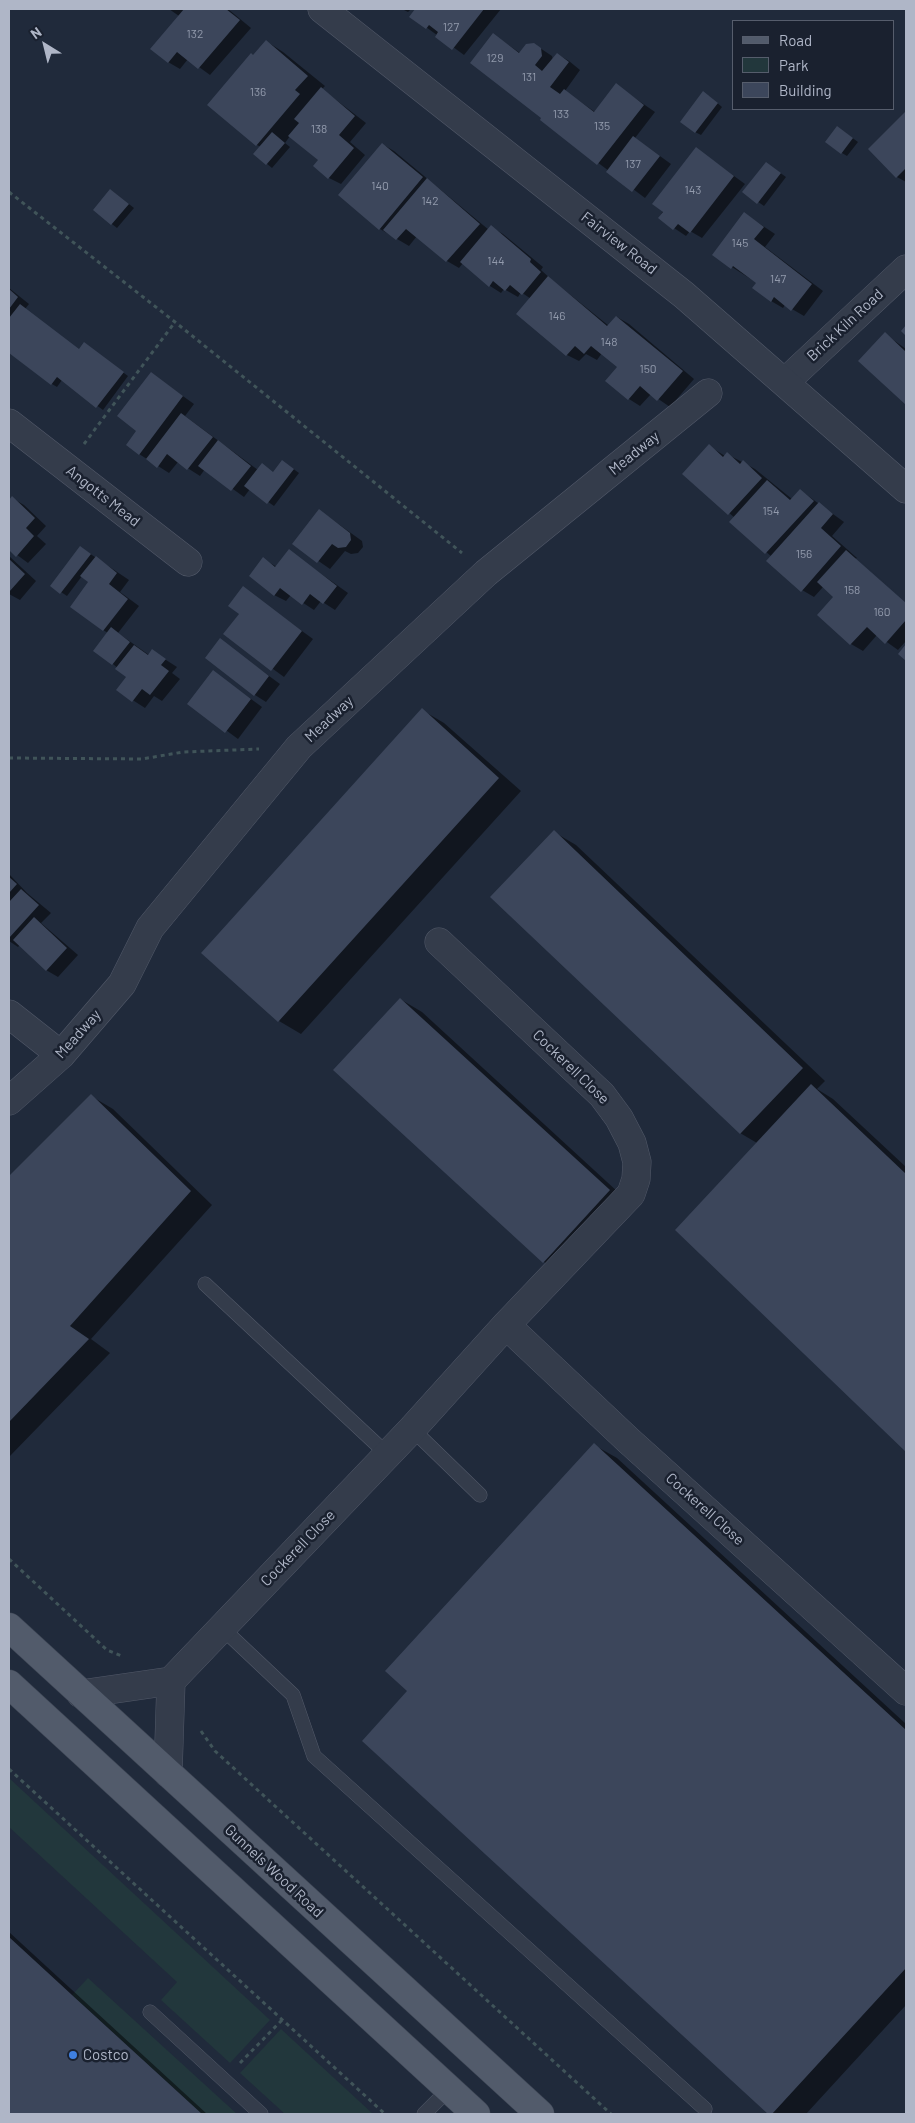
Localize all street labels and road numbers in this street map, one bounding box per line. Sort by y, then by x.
street label: Fairview Road [578,208,660,278]
street label: Brick Kiln Road [803,285,887,365]
street label: Meadway [605,427,663,479]
street label: Angotts Mead [62,462,144,530]
street label: Meadway [301,692,357,746]
street label: Meadway [51,1006,105,1062]
street label: Cockerell Close [529,1026,613,1108]
street label: Cockerell Close [662,1469,748,1549]
street label: Cockerell Close [257,1506,339,1590]
street label: Gunnels Wood Road [221,1821,327,1921]

